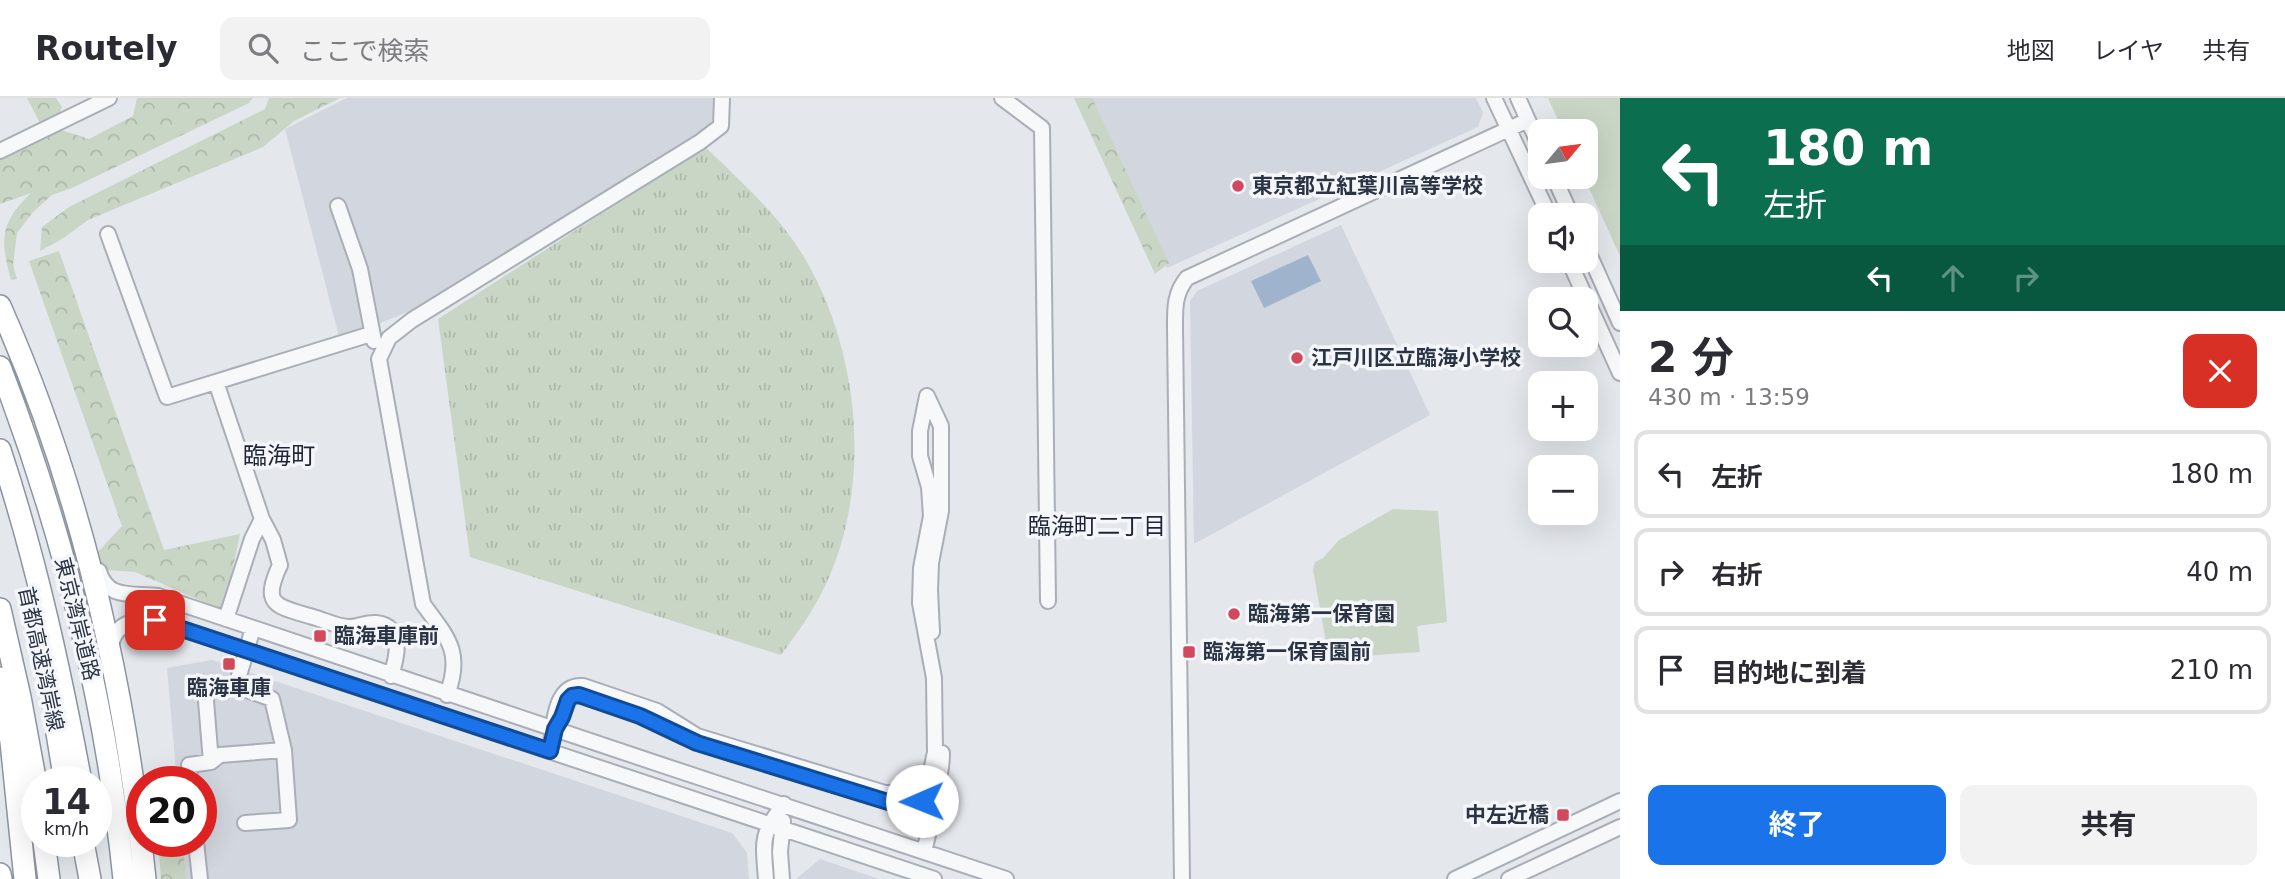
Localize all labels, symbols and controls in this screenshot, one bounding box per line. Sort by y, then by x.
search box [220,17,710,80]
text: Routely [35,29,178,68]
icon: search [244,29,282,67]
text: ここで検索 [300,36,430,66]
text: 地図 [2007,37,2055,65]
text: レイヤ [2093,37,2164,65]
text: 共有 [2202,37,2250,65]
north arrow [1528,119,1598,189]
map controls [1528,119,1598,525]
text: 180 m [1763,120,1933,177]
icon: left [1648,126,1739,217]
place label: 東京都立紅葉川高等学校 [1252,174,1483,198]
marker: 東京都立紅葉川高等学校 [1230,178,1246,194]
text: 左折 [1763,186,1827,224]
button: sound [1528,203,1598,273]
icon: left [1861,259,1899,297]
icon: ahead [1934,259,1972,297]
icon: right [2007,259,2045,297]
button: search [1528,287,1598,357]
text: 2 分 [1648,333,1734,382]
button: close [2183,334,2257,408]
place label: 江戸川区立臨海小学校 [1311,346,1521,370]
marker: 江戸川区立臨海小学校 [1289,350,1305,366]
button: + [1528,371,1598,441]
text: 430 m · 13:59 [1648,384,1810,410]
district label: 臨海町 [243,442,315,470]
button: − [1528,455,1598,525]
icon: left [1652,455,1690,493]
text: 180 m [2170,459,2253,489]
text: 左折 [1711,462,1763,492]
district label: 臨海町二丁目 [1028,513,1166,539]
icon: right [1652,553,1690,591]
street label: 東京湾岸道路 [50,555,104,683]
text: 40 m [2186,557,2253,587]
text: 右折 [1711,560,1763,590]
street label: 首都高速湾岸線 [14,585,68,733]
pin [125,590,185,650]
icon: arrive [136,601,174,639]
place label: 臨海第一保育園 [1248,602,1395,626]
marker: 臨海第一保育園 [1226,606,1242,622]
place label: 臨海車庫前 [334,624,439,648]
marker: 臨海車庫前 [312,628,328,644]
place label: 臨海第一保育園前 [1203,640,1371,664]
marker: 臨海第一保育園前 [1181,644,1197,660]
icon: arrive [1652,651,1690,689]
text: 210 m [2170,655,2253,685]
marker: 臨海車庫 [221,656,237,672]
text: 目的地に到着 [1711,658,1867,688]
place label: 臨海車庫 [187,676,271,700]
position arrow [885,764,959,838]
speed limit sign: 20 [126,766,217,857]
text: 14 [42,782,91,822]
button: 終了 [1648,785,1946,865]
button: 共有 [1960,785,2257,865]
place label: 中左近橋 [1465,803,1549,827]
marker: 中左近橋 [1555,807,1571,823]
text: km/h [44,818,89,839]

